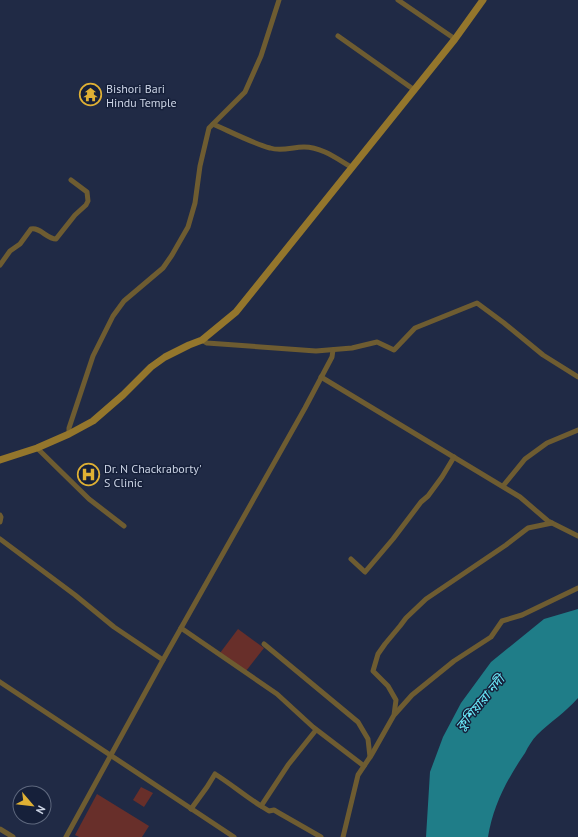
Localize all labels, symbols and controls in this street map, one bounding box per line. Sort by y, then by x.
place label: Bishori Bari Hindu Temple [106,81,177,110]
temple icon: Bishori Bari Hindu Temple [78,82,104,108]
place label: Dr. N Chackraborty' S Clinic [104,461,202,490]
hospital icon: Dr. N Chackraborty' S Clinic [75,462,101,488]
water label: কুশিয়ারা নদী [452,670,510,734]
north arrow [12,785,52,825]
text: N [33,803,49,816]

